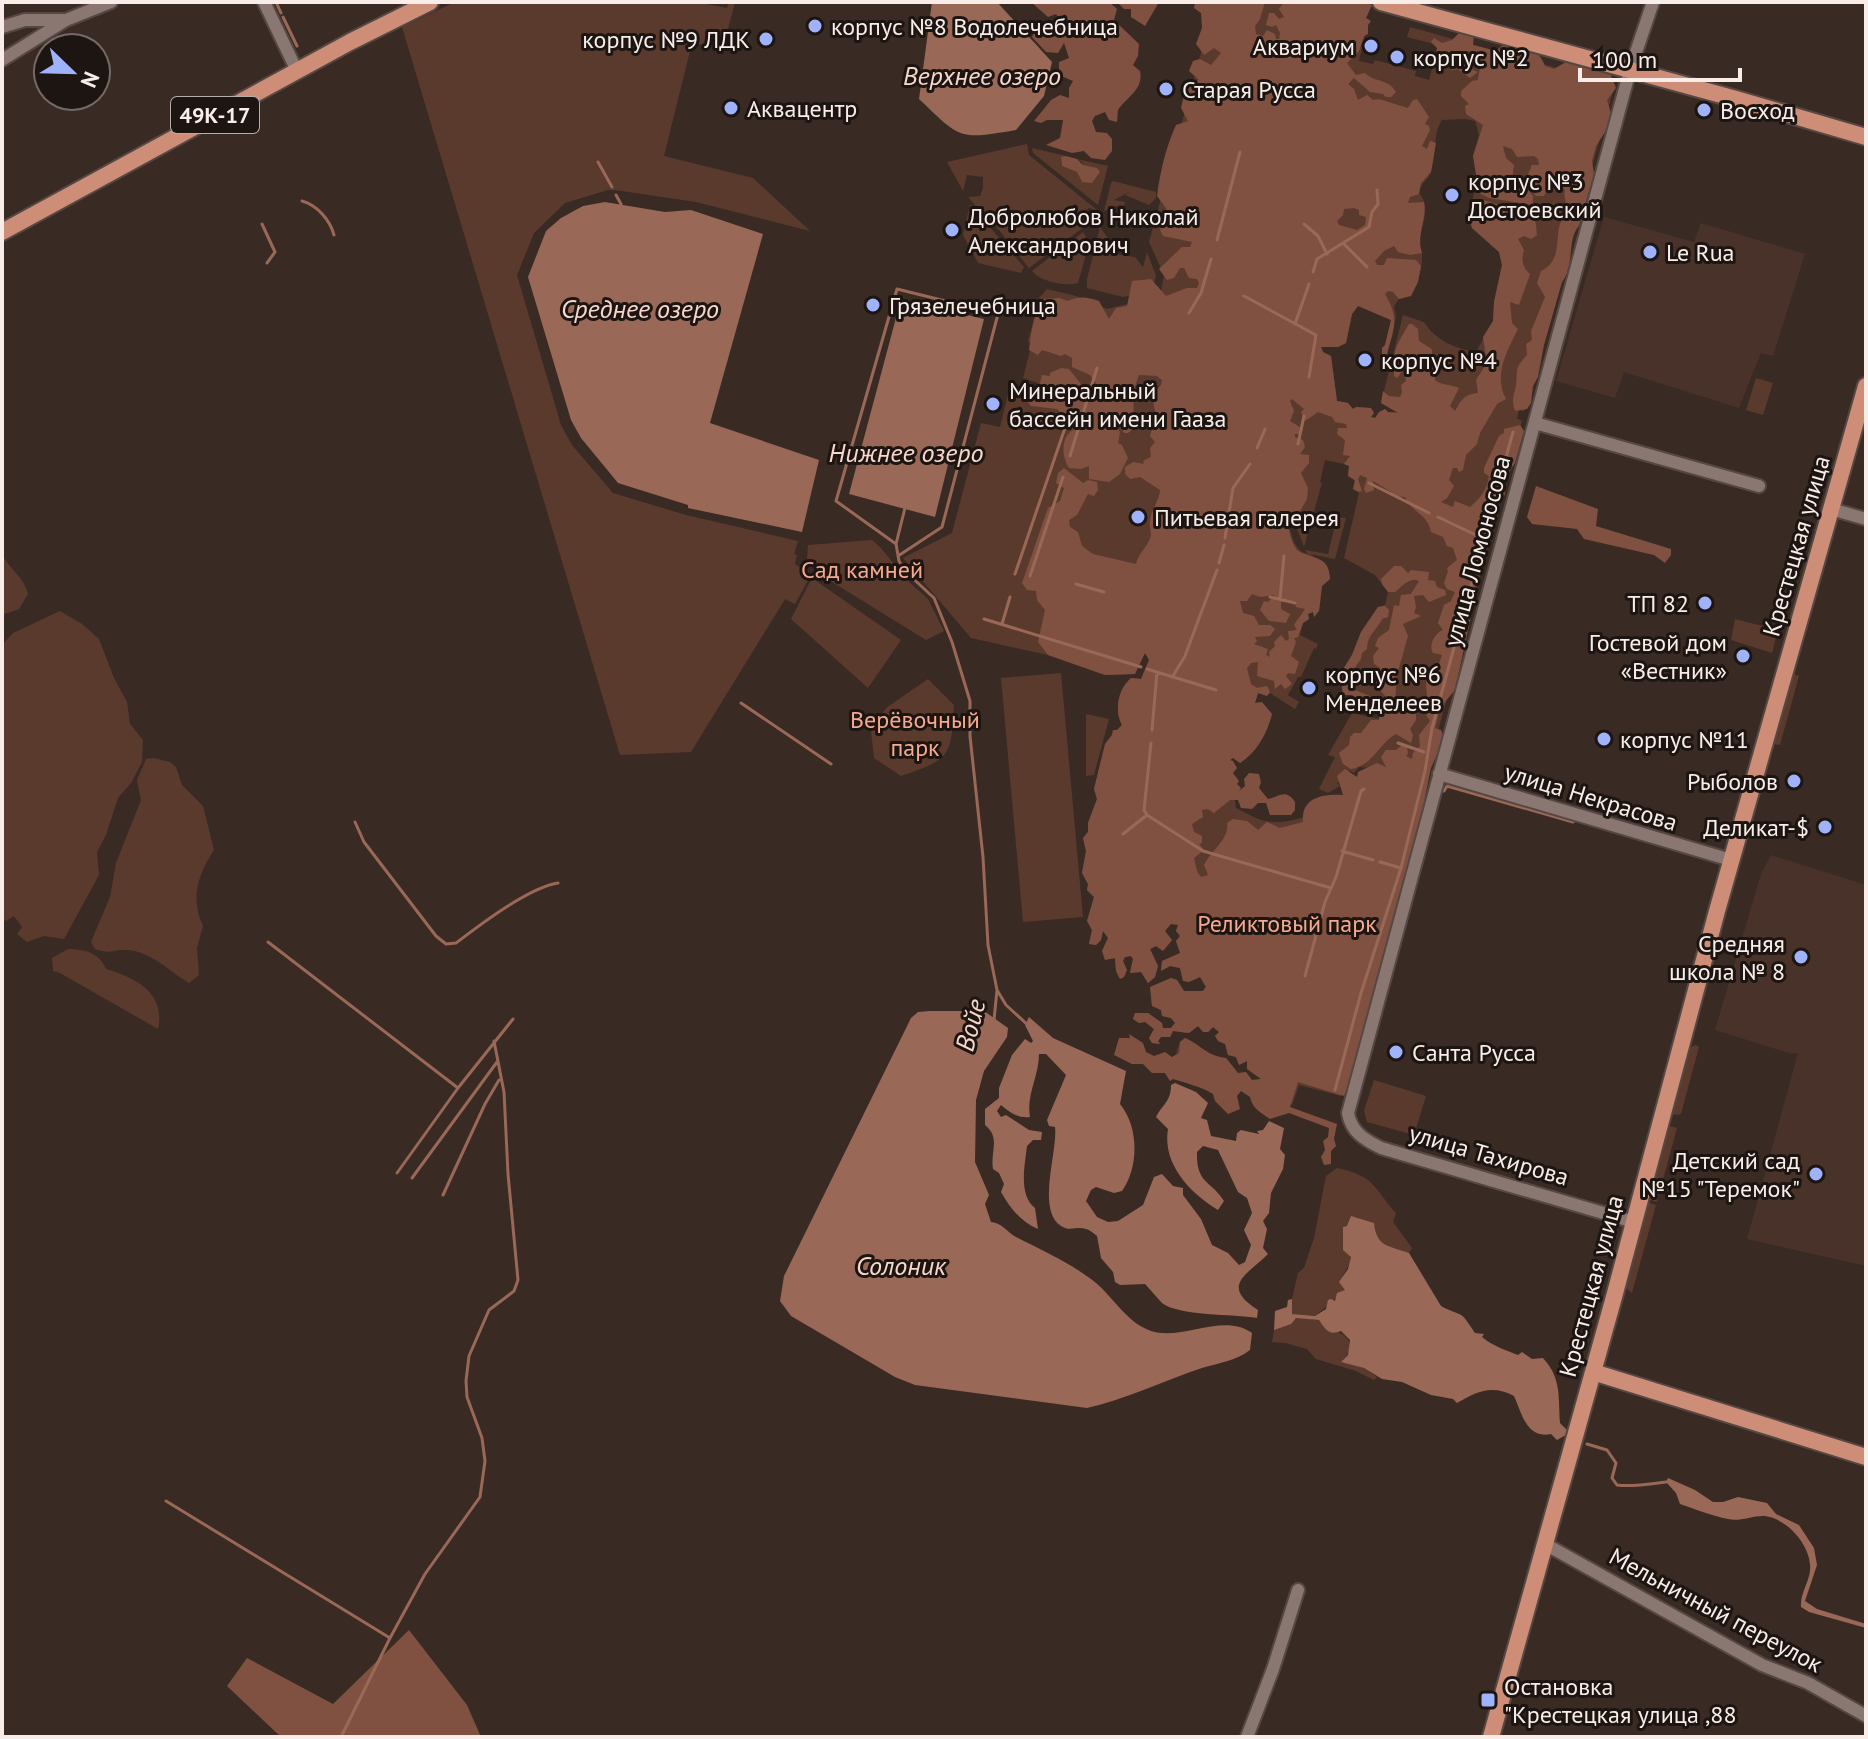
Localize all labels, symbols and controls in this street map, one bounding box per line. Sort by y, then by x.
place label: корпус №8 Водолечебница [831,11,1118,42]
marker: корпус №8 Водолечебница [806,17,824,35]
place label: корпус №9 ЛДК [582,24,750,55]
marker: корпус №9 ЛДК [757,30,775,48]
place label: Аквариум [1253,31,1355,62]
north arrow [32,32,112,112]
scale bar [1580,32,1740,82]
marker: Аквариум [1362,37,1380,55]
place label: корпус №2 [1413,42,1529,73]
text: 100 m [1592,44,1657,75]
marker: корпус №2 [1388,48,1406,66]
water label: Верхнее озеро [903,59,1061,92]
text: N [75,68,106,92]
place label: Старая Русса [1182,74,1316,105]
marker: Старая Русса [1157,80,1175,98]
place label: Аквацентр [747,93,857,124]
place label: Восход [1720,95,1795,126]
road number: 49К-17 [171,97,259,133]
marker: Аквацентр [722,99,740,117]
marker: Восход [1695,101,1713,119]
place label: корпус №3 Достоевский [1468,166,1602,225]
marker: корпус №3 Достоевский [1443,186,1461,204]
place label: Добролюбов Николай Александрович [968,201,1199,260]
marker: Добролюбов Николай Александрович [943,221,961,239]
place label: Le Rua [1666,237,1734,268]
marker: Le Rua [1641,243,1659,261]
place label: Грязелечебница [889,290,1056,321]
water label: Среднее озеро [561,292,719,325]
marker: Грязелечебница [864,296,882,314]
place label: корпус №4 [1381,345,1497,376]
marker: корпус №4 [1356,351,1374,369]
place label: Минеральный бассейн имени Гааза [1009,375,1227,434]
marker: Минеральный бассейн имени Гааза [984,395,1002,413]
water label: Нижнее озеро [829,436,983,469]
street label: улица Ломоносова [1437,452,1517,650]
street label: Крестецкая улица [1755,452,1837,640]
place label: Питьевая галерея [1154,502,1339,533]
marker: Питьевая галерея [1129,508,1147,526]
park label: Сад камней [801,554,923,585]
place label: ТП 82 [1627,588,1689,619]
marker: ТП 82 [1696,594,1714,612]
place label: Гостевой дом «Вестник» [1589,627,1727,686]
marker: Гостевой дом «Вестник» [1734,647,1752,665]
place label: корпус №6 Менделеев [1325,659,1442,718]
marker: корпус №6 Менделеев [1300,679,1318,697]
park label: Верёвочный парк [850,704,980,763]
place label: корпус №11 [1620,724,1749,755]
marker: корпус №11 [1595,730,1613,748]
street label: улица Некрасова [1501,756,1681,838]
place label: Рыболов [1687,766,1778,797]
marker: Рыболов [1785,772,1803,790]
place label: Деликат-$ [1703,812,1809,843]
marker: Деликат-$ [1816,818,1834,836]
park label: Реликтовый парк [1197,908,1377,939]
place label: Средняя школа № 8 [1669,928,1785,987]
marker: Средняя школа № 8 [1792,948,1810,966]
water label: Войе [948,995,992,1055]
place label: Санта Русса [1412,1037,1536,1068]
marker: Санта Русса [1387,1043,1405,1061]
street label: улица Тахирова [1406,1117,1572,1193]
place label: Детский сад №15 "Теремок" [1641,1145,1800,1204]
marker: Детский сад №15 "Теремок" [1807,1165,1825,1183]
street label: Крестецкая улица [1552,1192,1630,1380]
water label: Солоник [856,1249,947,1282]
street label: Мельничный переулок [1604,1541,1828,1680]
place label: Остановка "Крестецкая улица ,88 [1504,1671,1736,1730]
marker: Остановка "Крестецкая улица ,88 [1479,1691,1497,1709]

